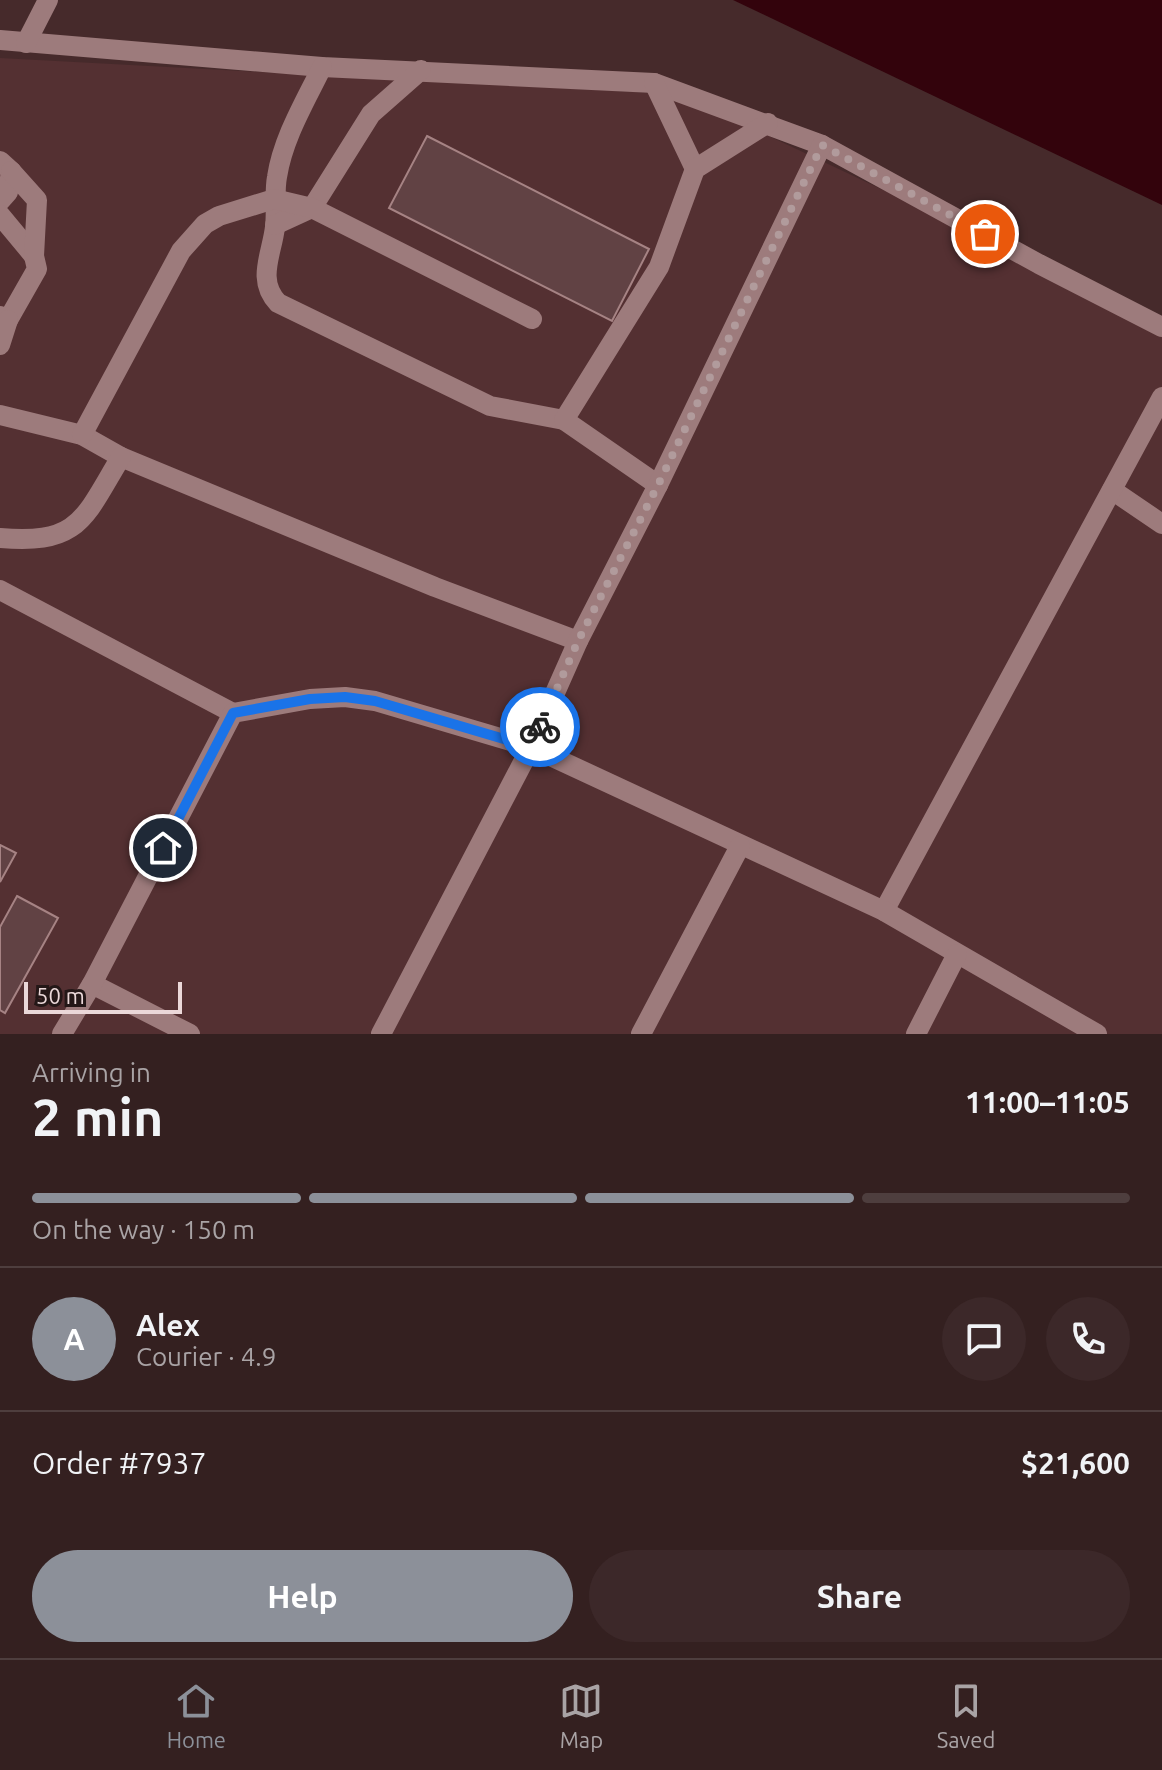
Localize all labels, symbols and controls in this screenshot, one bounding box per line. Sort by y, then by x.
pin [951,200,1019,268]
icon: bag [963,212,1007,256]
courier [500,687,580,767]
icon: bike [518,705,562,749]
pin [129,814,197,882]
icon: home [141,826,185,870]
scale bar [24,978,182,1014]
text: 50 m [36,983,85,1008]
text: Arriving in [32,1058,151,1087]
text: 11:00–11:05 [965,1085,1130,1119]
text: 2 min [32,1088,163,1146]
text: On the way · 150 m [32,1215,255,1244]
button: chat [942,1297,1026,1381]
button: phone [1046,1297,1130,1381]
text: Alex [136,1308,200,1342]
text: A [63,1322,85,1356]
text: Courier · 4.9 [136,1342,276,1371]
text: Order #7937 [32,1446,206,1480]
text: $21,600 [1021,1446,1130,1480]
button: Help [32,1550,573,1642]
button: Share [589,1550,1130,1642]
tab: Home [167,1679,226,1752]
tab: Map [559,1679,603,1752]
tab: Saved [937,1679,995,1752]

